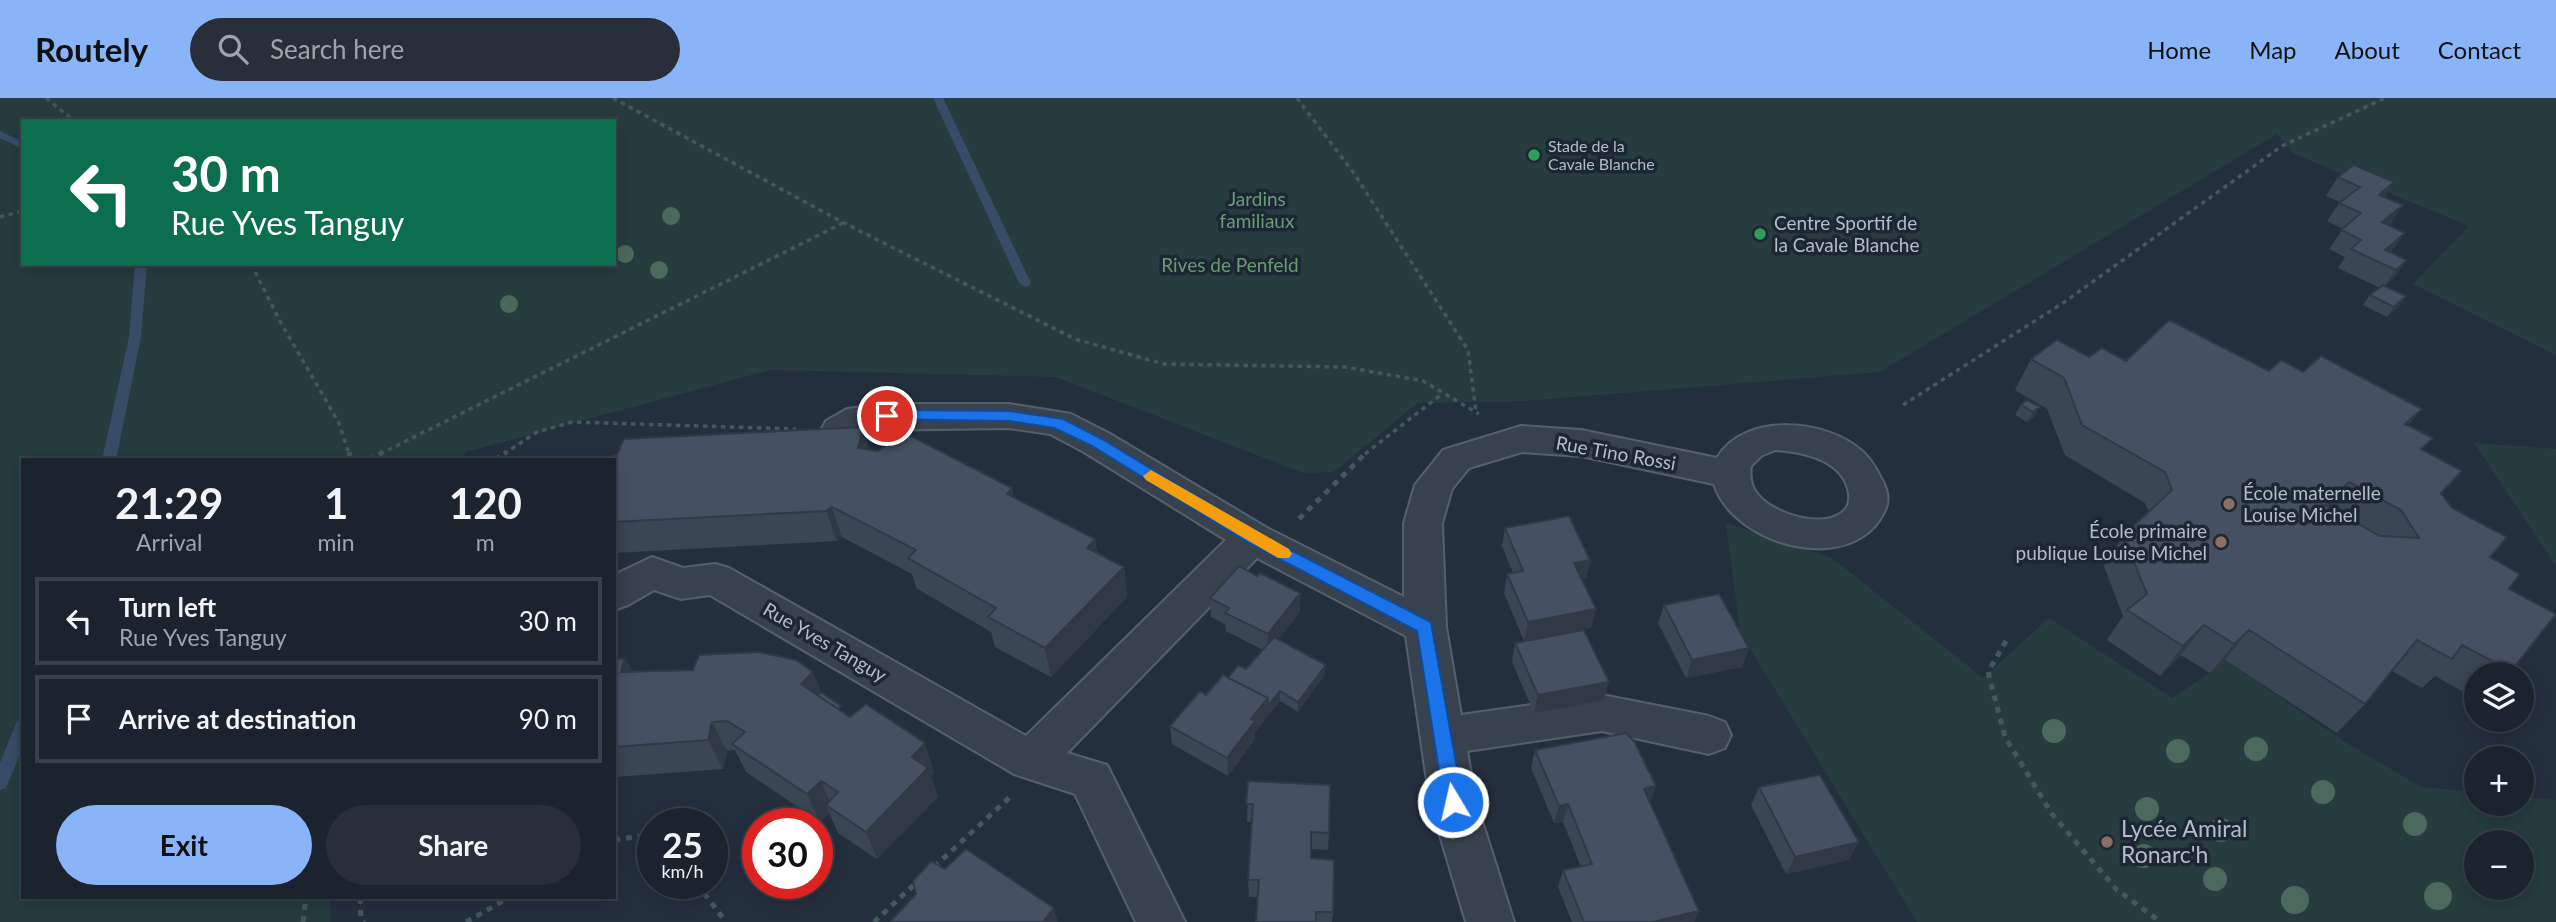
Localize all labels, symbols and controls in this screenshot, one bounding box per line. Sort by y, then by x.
search box [190,18,680,81]
text: Routely [35,29,148,69]
icon: search [214,30,252,68]
text: Search here [270,33,404,65]
text: Home [2147,35,2211,64]
text: Map [2249,35,2297,64]
text: About [2335,35,2400,64]
text: Contact [2438,35,2521,64]
place label: Stade de la Cavale Blanche [1548,136,1655,173]
text: 30 m [171,144,281,202]
icon: left [56,147,147,238]
marker: Stade de la Cavale Blanche [1526,147,1542,163]
park label: Jardins familiaux [1220,187,1295,232]
text: Rue Yves Tanguy [171,203,404,242]
place label: Centre Sportif de la Cavale Blanche [1774,211,1919,256]
marker: Centre Sportif de la Cavale Blanche [1752,226,1768,242]
park label: Rives de Penfeld [1161,253,1299,276]
pin [857,386,917,446]
icon: arrive [868,397,906,435]
street label: Rue Tino Rossi [1554,431,1678,474]
text: 21:29 [115,478,223,528]
text: 1 [324,478,348,528]
text: 120 [449,478,522,528]
place label: École maternelle Louise Michel [2243,481,2381,526]
marker: École maternelle Louise Michel [2221,496,2237,512]
place label: École primaire publique Louise Michel [2016,519,2207,564]
text: Arrival [136,528,202,556]
text: min [317,528,355,556]
text: m [476,528,495,556]
marker: École primaire publique Louise Michel [2213,534,2229,550]
text: Turn left [119,591,216,623]
street label: Rue Yves Tanguy [760,597,891,686]
icon: left [60,602,98,640]
text: 30 m [519,605,577,637]
text: Rue Yves Tanguy [119,623,287,651]
map controls [2464,662,2534,900]
button: layers [2464,662,2534,732]
icon: arrive [60,700,98,738]
text: Arrive at destination [119,703,356,735]
text: 90 m [519,703,577,735]
button: + [2464,746,2534,816]
position arrow [1416,765,1490,839]
button: Exit [56,805,312,885]
button: Share [326,805,581,885]
speed limit sign: 30 [742,808,833,899]
place label: Lycée Amiral Ronarc'h [2121,814,2247,868]
text: 25 [662,823,703,865]
button: − [2464,830,2534,900]
marker: Lycée Amiral Ronarc'h [2099,834,2115,850]
text: km/h [661,860,704,882]

